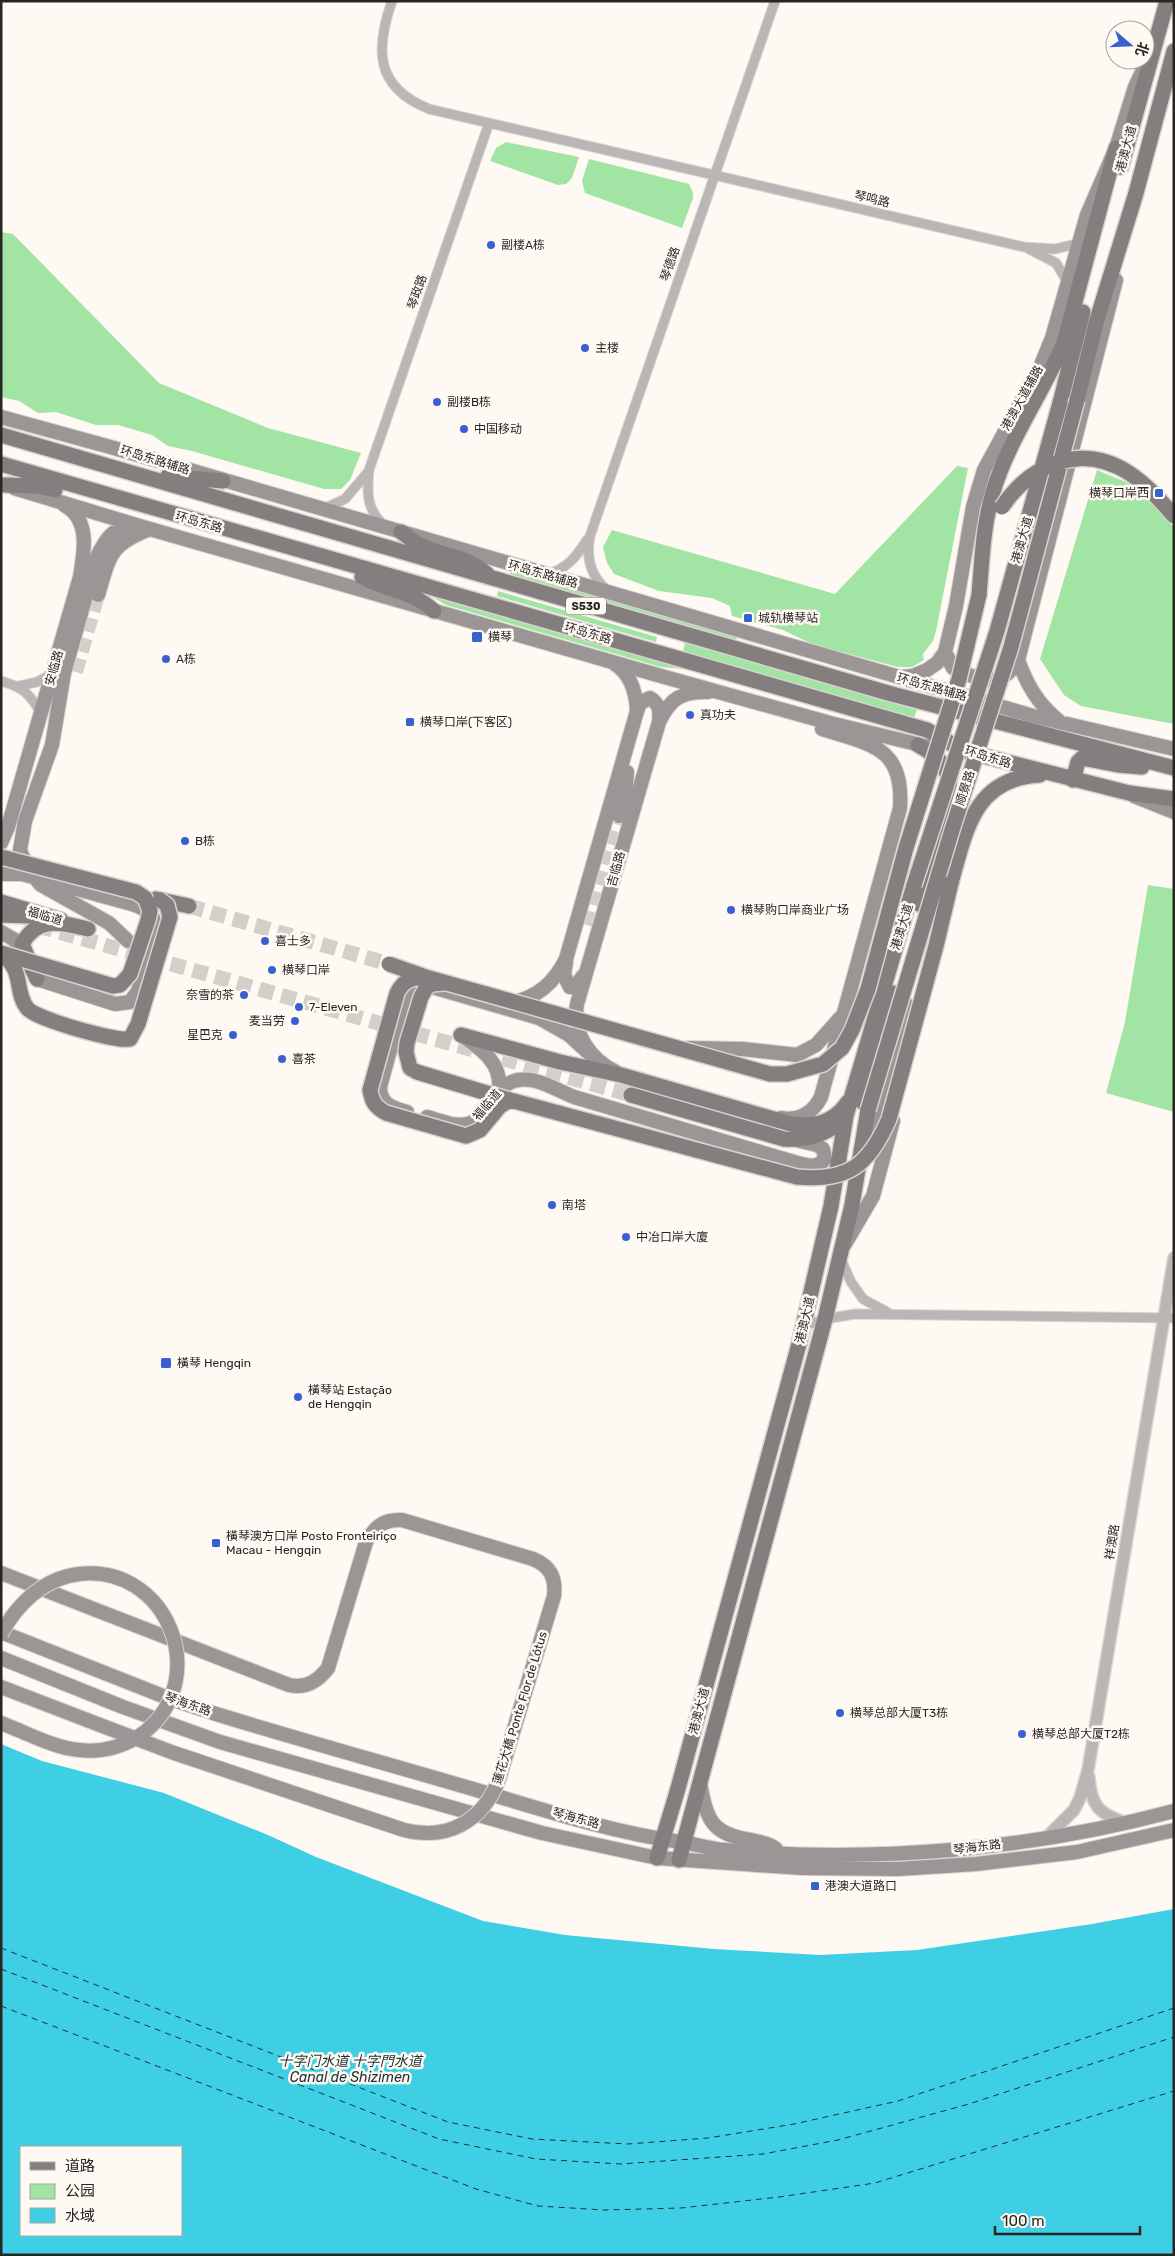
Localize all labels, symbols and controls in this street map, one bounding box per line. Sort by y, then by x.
north arrow [1105,20,1155,70]
text: 北 [1132,40,1152,58]
street label: 港澳大道 [1113,124,1139,174]
street label: 琴鸣路 [853,188,891,210]
place label: 副楼A栋 [501,238,545,252]
marker: 副楼A栋 [485,239,497,251]
street label: 琴德路 [658,245,682,283]
street label: 琴政路 [405,273,429,311]
place label: 主楼 [595,341,619,355]
marker: 主楼 [579,342,591,354]
street label: 港澳大道辅路 [998,363,1046,433]
place label: 副楼B栋 [447,395,491,409]
marker: 副楼B栋 [431,396,443,408]
place label: 中国移动 [474,422,522,436]
marker: 中国移动 [458,423,470,435]
street label: 环岛东路辅路 [119,443,191,477]
place label: 横琴口岸西 [1089,486,1149,500]
marker: 横琴口岸西 [1153,487,1165,499]
street label: 环岛东路 [174,509,224,535]
street label: 港澳大道 [1009,515,1035,565]
street label: 环岛东路辅路 [506,557,580,591]
road number: S530 [566,598,606,614]
place label: 城轨横琴站 [758,611,818,625]
marker: 城轨横琴站 [742,612,754,624]
street label: 环岛东路 [563,620,613,646]
marker: 横琴 [470,630,484,644]
place label: 横琴 [488,630,512,644]
street label: 安临路 [42,649,66,687]
place label: A栋 [176,652,196,666]
marker: A栋 [160,653,172,665]
street label: 环岛东路辅路 [895,670,969,704]
place label: 真功夫 [700,708,736,722]
marker: 真功夫 [684,709,696,721]
place label: 横琴口岸(下客区) [420,715,512,729]
marker: 横琴口岸(下客区) [404,716,416,728]
street label: 环岛东路 [963,743,1013,771]
street label: 顺景路 [953,769,977,807]
place label: B栋 [195,834,215,848]
marker: B栋 [179,835,191,847]
street label: 吉临路 [604,850,628,888]
street label: 港澳大道 [888,902,916,952]
place label: 横琴购口岸商业广场 [741,903,849,917]
street label: 福临道 [26,904,64,928]
marker: 横琴购口岸商业广场 [725,904,737,916]
place label: 喜士多 [275,934,311,948]
marker: 喜士多 [259,935,271,947]
place label: 横琴口岸 [282,963,330,977]
marker: 横琴口岸 [266,964,278,976]
place label: 奈雪的茶 [186,988,234,1002]
marker: 奈雪的茶 [238,989,250,1001]
place label: 7-Eleven [309,1000,358,1014]
marker: 7-Eleven [293,1001,305,1013]
place label: 麦当劳 [249,1014,285,1028]
marker: 麦当劳 [289,1015,301,1027]
place label: 星巴克 [187,1028,223,1042]
marker: 星巴克 [227,1029,239,1041]
place label: 喜茶 [292,1052,316,1066]
marker: 喜茶 [276,1053,288,1065]
street label: 福临道 [470,1087,504,1123]
place label: 南塔 [562,1198,586,1212]
marker: 南塔 [546,1199,558,1211]
place label: 中冶口岸大廈 [636,1230,708,1244]
marker: 中冶口岸大廈 [620,1231,632,1243]
street label: 港澳大道 [793,1295,817,1345]
marker: 橫琴 Hengqin [159,1356,173,1370]
place label: 橫琴 Hengqin [177,1356,251,1370]
place label: 橫琴站 Estação de Hengqin [308,1383,392,1411]
marker: 橫琴站 Estação de Hengqin [292,1391,304,1403]
street label: 祥澳路 [1102,1523,1122,1561]
place label: 橫琴澳方口岸 Posto Fronteiriço Macau - Hengqin [226,1529,397,1557]
marker: 橫琴澳方口岸 Posto Fronteiriço Macau - Hengqin [210,1537,222,1549]
street label: 蓮花大橋 Ponte Flor de Lótus [490,1630,550,1786]
street label: 港澳大道 [686,1686,712,1736]
street label: 琴海东路 [163,1690,213,1718]
place label: 横琴总部大厦T3栋 [850,1706,948,1720]
marker: 横琴总部大厦T3栋 [834,1707,846,1719]
place label: 横琴总部大厦T2栋 [1032,1727,1130,1741]
marker: 横琴总部大厦T2栋 [1016,1728,1028,1740]
street label: 琴海东路 [551,1805,601,1831]
street label: 琴海东路 [952,1837,1002,1857]
place label: 港澳大道路口 [825,1879,897,1893]
marker: 港澳大道路口 [809,1880,821,1892]
water label: 十字门水道 十字門水道 Canal de Shizimen [278,2053,424,2086]
legend [20,2146,182,2236]
text: 道路 [65,2157,95,2175]
text: 公园 [65,2182,95,2200]
scale bar [995,2204,1140,2236]
text: 水域 [65,2207,95,2225]
text: 100 m [1002,2212,1044,2230]

